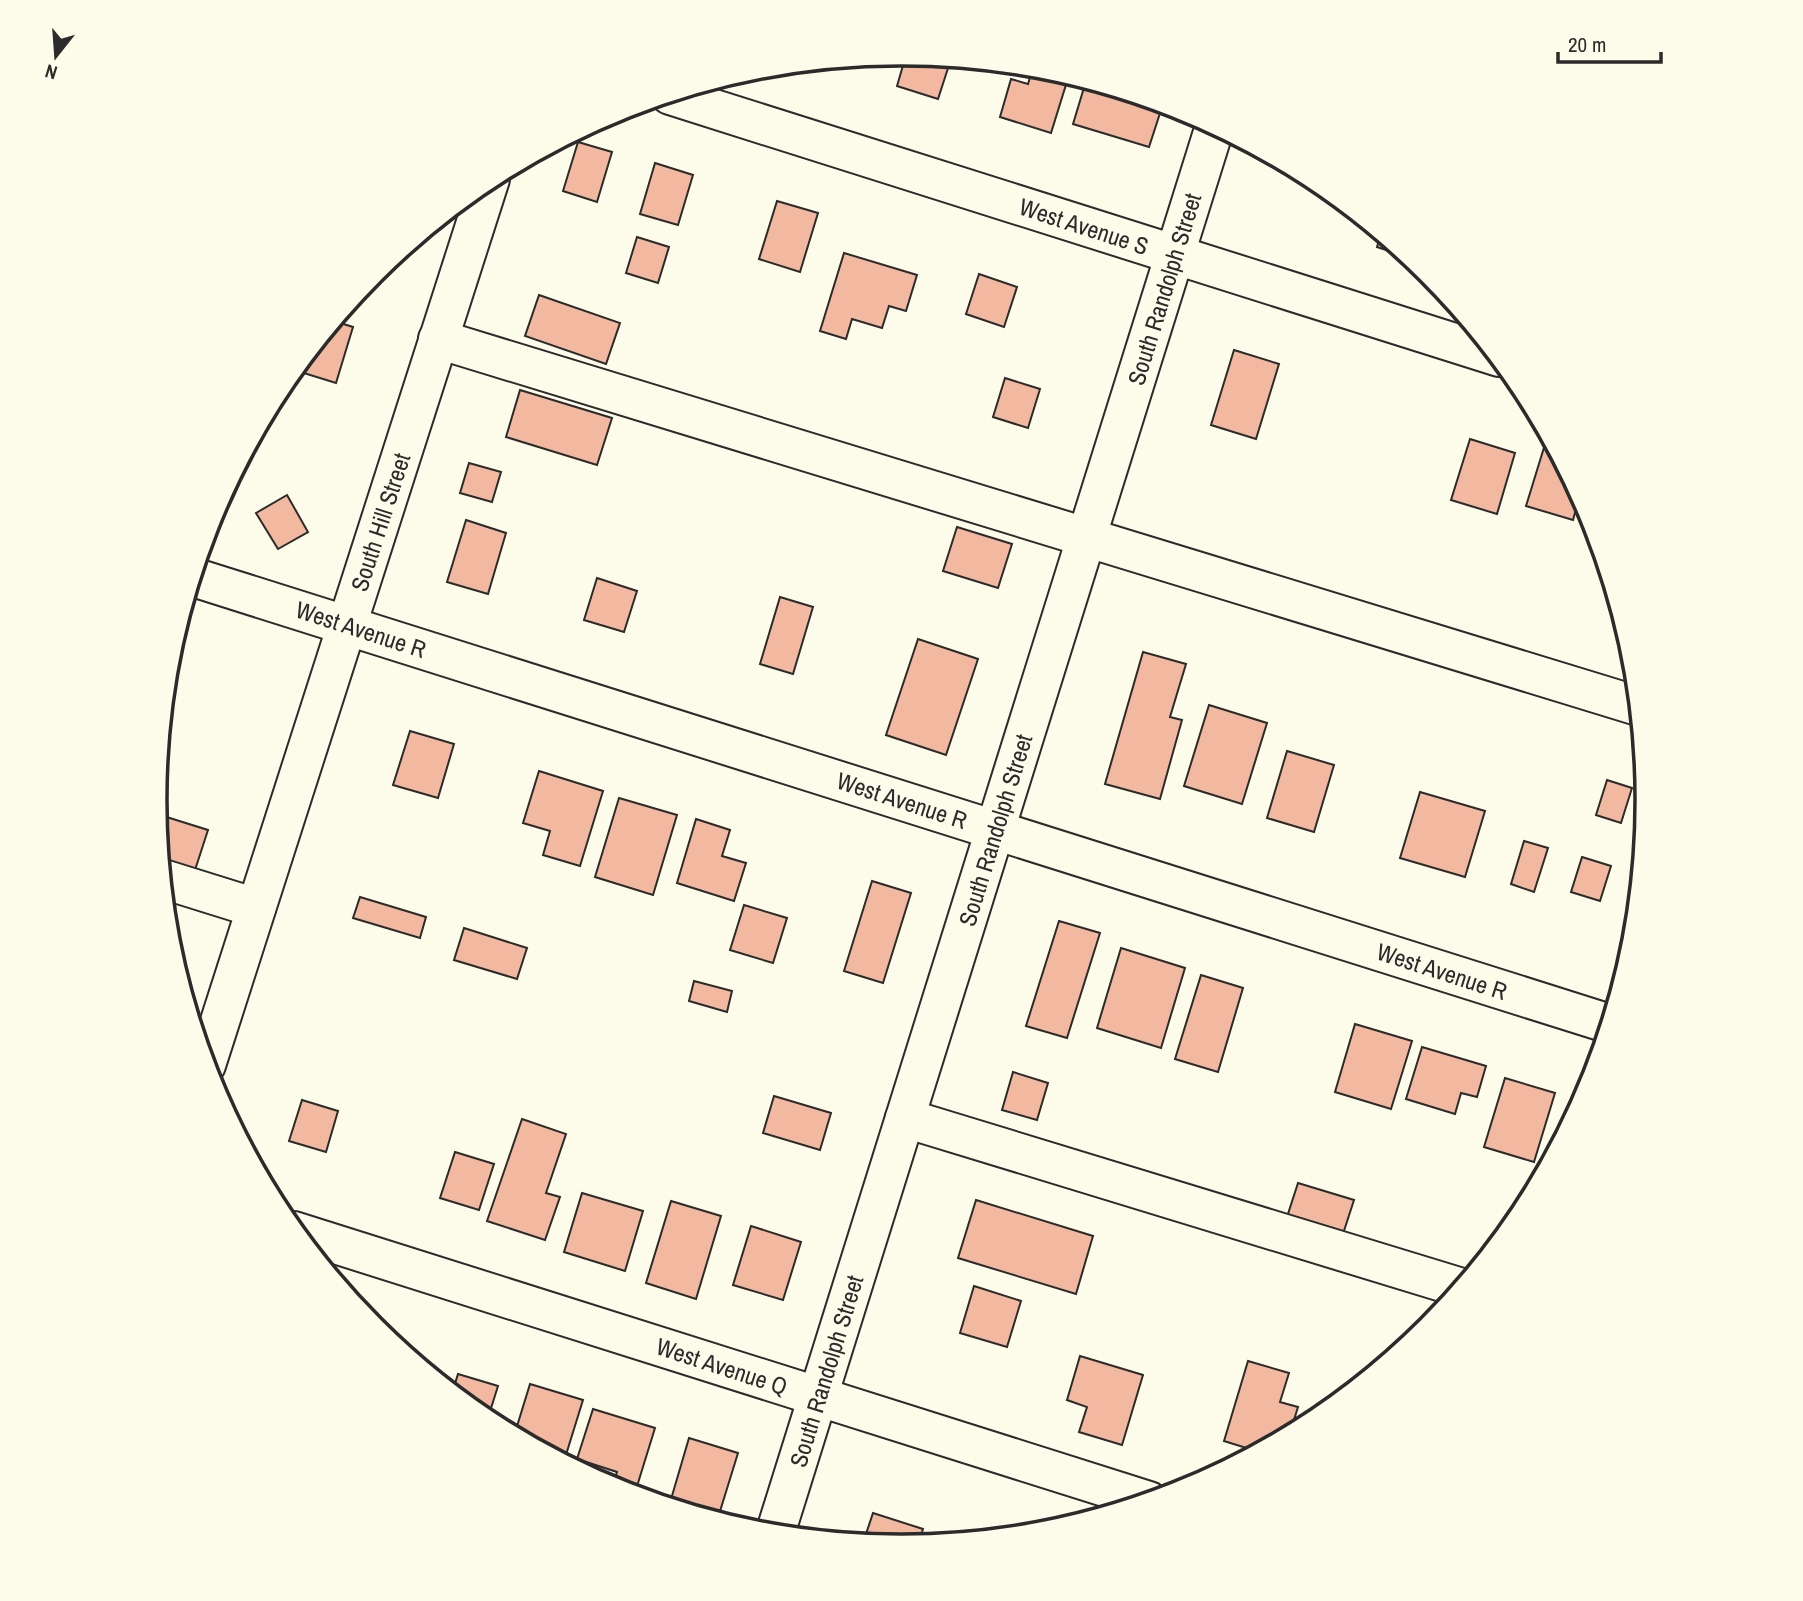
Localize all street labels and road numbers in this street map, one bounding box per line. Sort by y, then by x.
street label: South Randolph Street [1120,189,1209,389]
street label: West Avenue S [1015,190,1153,262]
street label: South Hill Street [343,448,418,595]
street label: West Avenue R [292,593,430,665]
street label: South Randolph Street [951,730,1040,930]
street label: West Avenue R [833,764,971,836]
street label: West Avenue R [1373,935,1511,1007]
street label: South Randolph Street [782,1271,871,1471]
street label: West Avenue Q [652,1330,792,1402]

